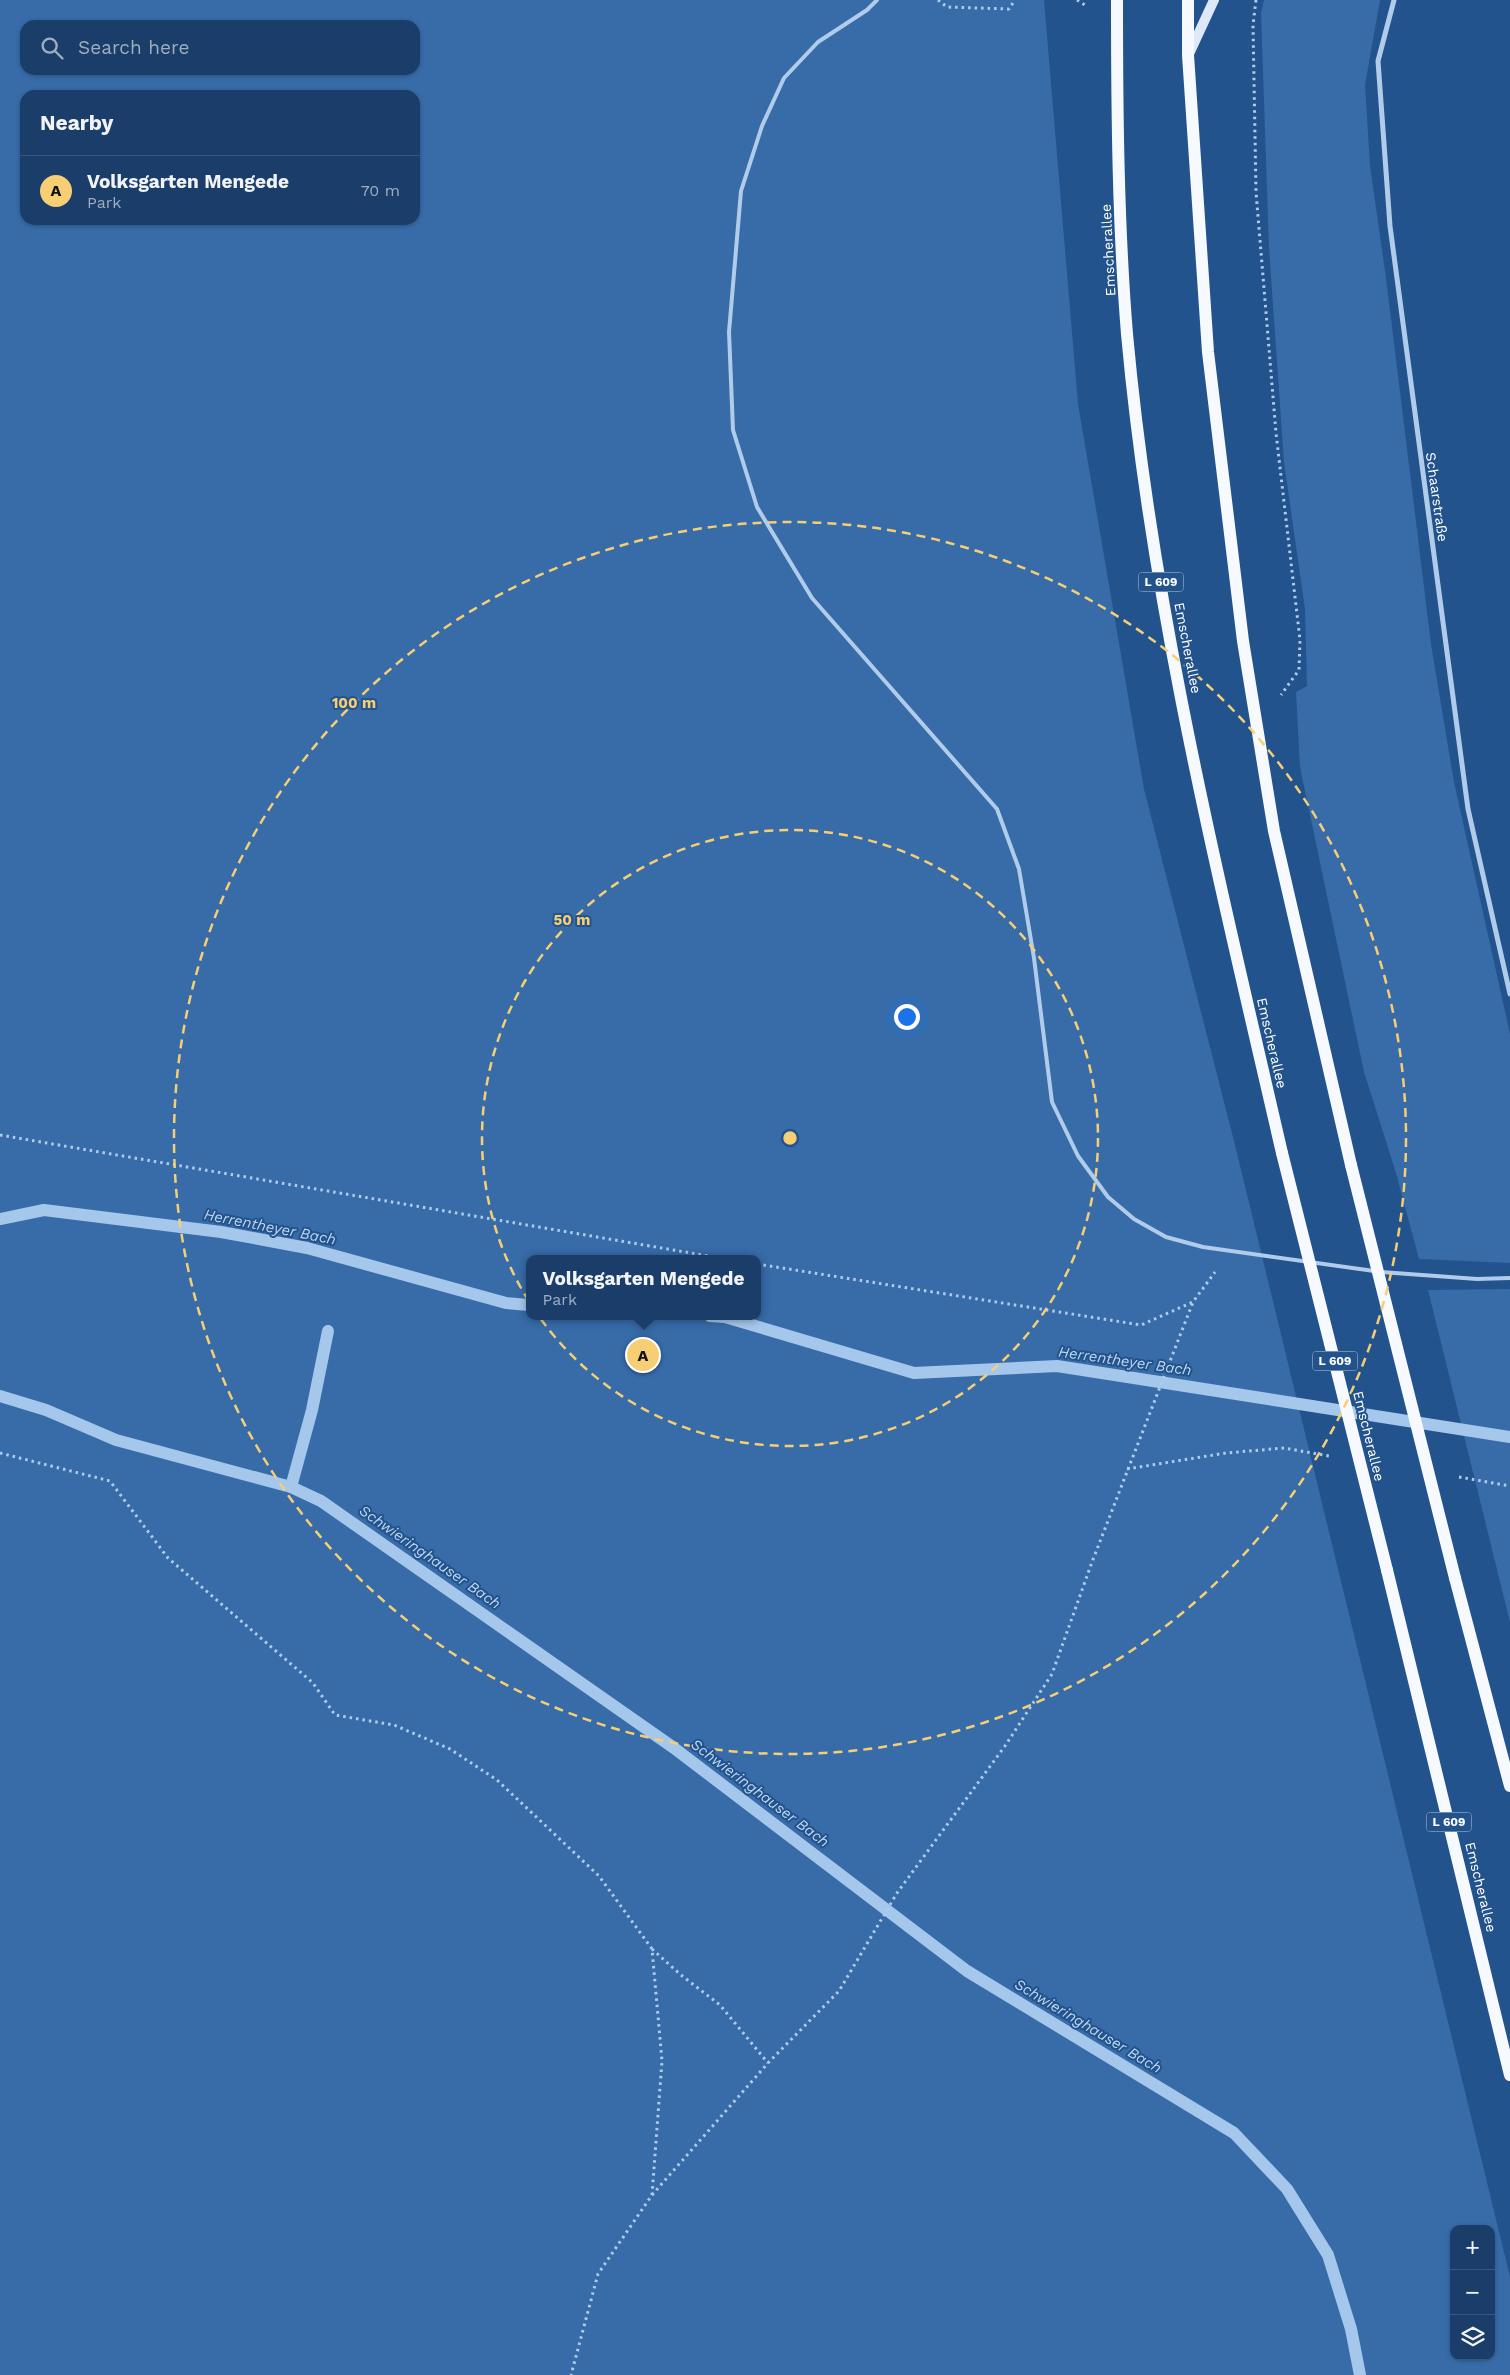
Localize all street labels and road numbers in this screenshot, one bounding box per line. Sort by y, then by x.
street label: Emscherallee [1098,203,1118,297]
street label: Schaarstraße [1423,451,1451,543]
road number: L 609 [1138,572,1184,592]
street label: Emscherallee [1171,601,1205,695]
street label: Emscherallee [1254,996,1290,1090]
road number: L 609 [1312,1352,1358,1370]
street label: Emscherallee [1350,1389,1388,1483]
road number: L 609 [1426,1812,1472,1831]
street label: Emscherallee [1462,1840,1500,1934]

